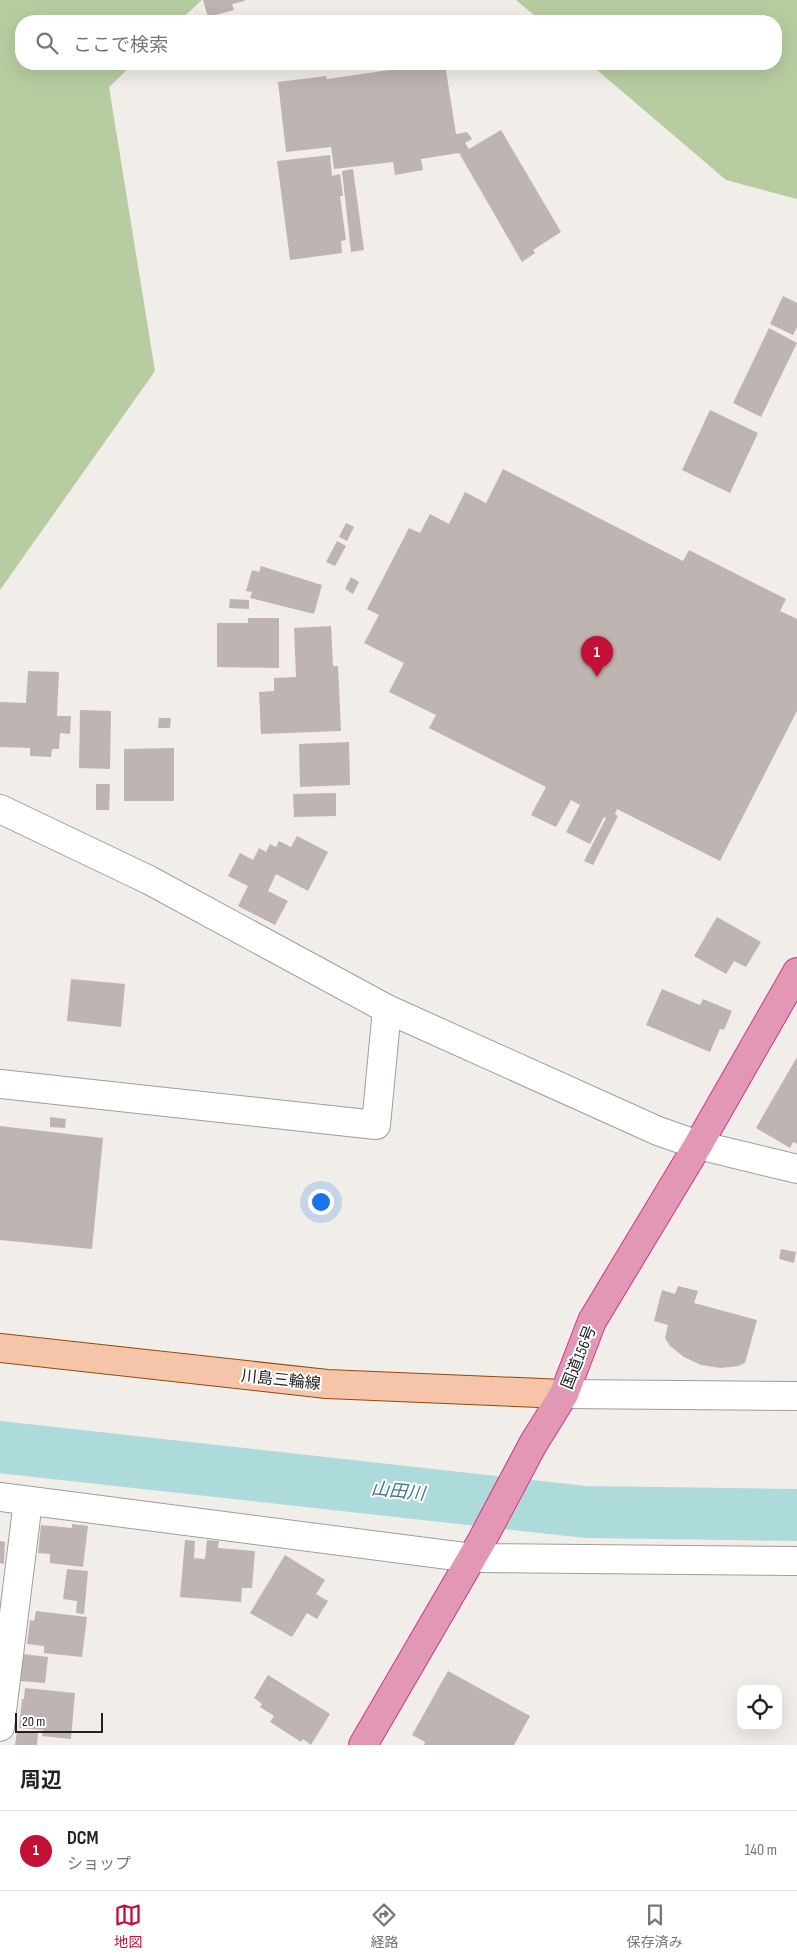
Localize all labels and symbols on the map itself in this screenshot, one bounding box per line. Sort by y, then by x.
pin: 1 [581,636,613,677]
your location [308,1189,334,1215]
street label: 国道156号 [558,1323,601,1392]
street label: 川島三輪線 [240,1367,322,1394]
water label: 山田川 [370,1478,428,1505]
scale bar [15,1710,102,1733]

